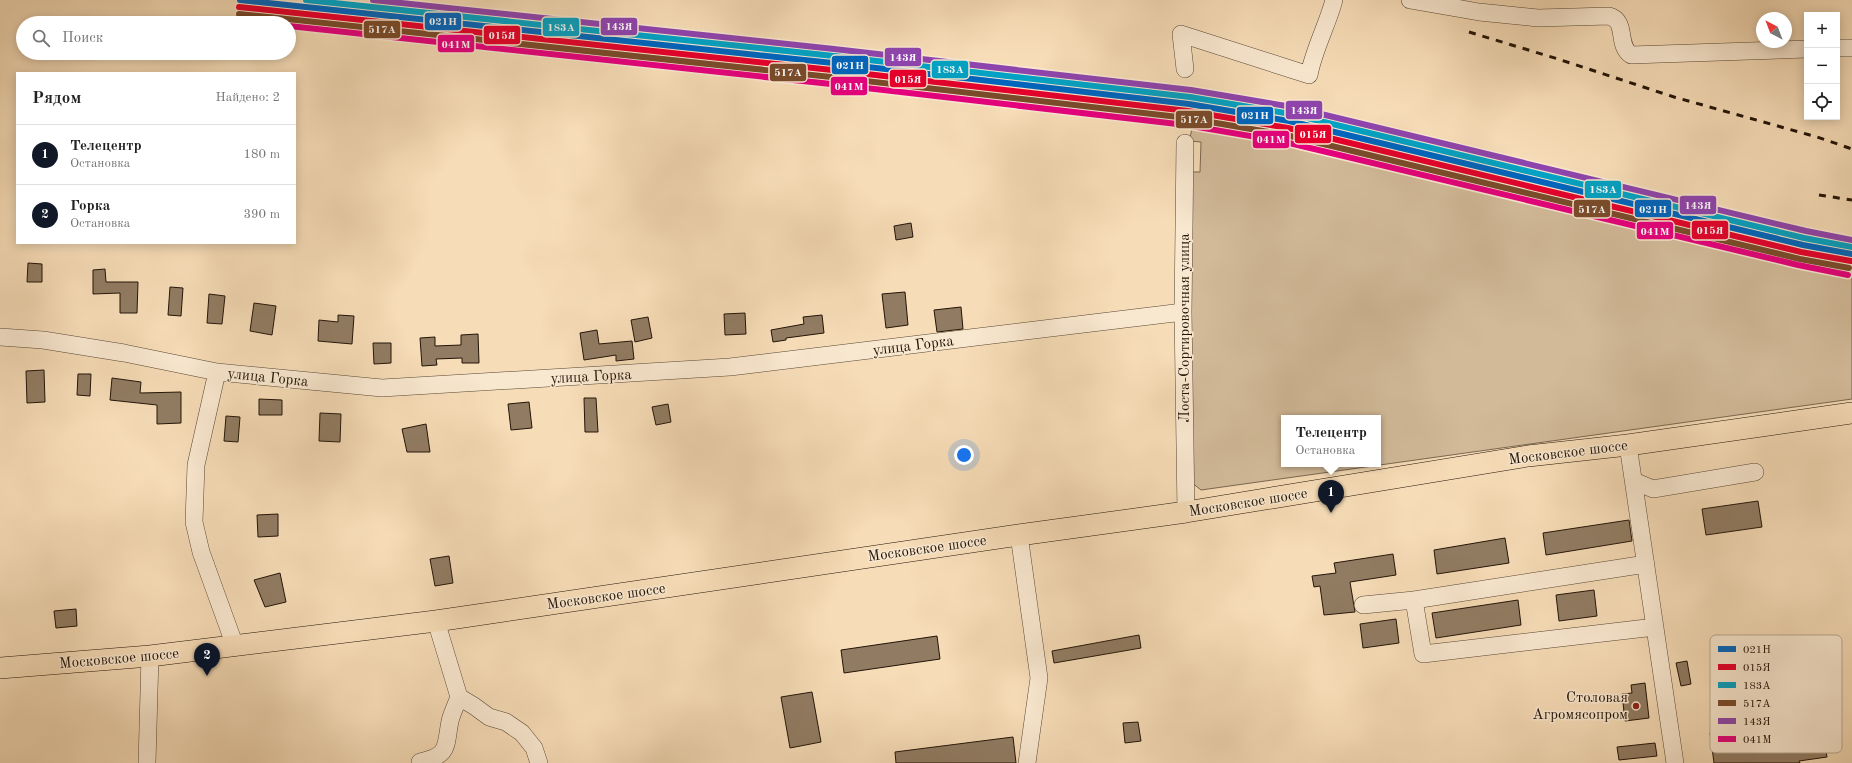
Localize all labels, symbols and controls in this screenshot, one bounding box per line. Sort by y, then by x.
line badge: 021Н [424,12,462,31]
north arrow [1756,12,1792,48]
map controls [1804,12,1840,120]
button: + [1804,12,1840,48]
search box [16,16,296,60]
text: 021Н [429,17,457,28]
line badge: 183А [542,17,580,37]
line badge: 143Я [600,17,638,36]
line badge: 517А [363,20,401,39]
text: 143Я [605,22,633,33]
text: 183А [547,23,575,34]
text: 517А [368,25,396,36]
line badge: 015Я [483,25,521,45]
icon: search [30,27,52,49]
text: Поиск [62,31,103,46]
text: 015Я [488,31,516,42]
line badge: 041М [437,34,475,53]
text: 041М [442,40,471,51]
line badge: 143Я [884,47,922,67]
button: − [1804,48,1840,84]
text: 143Я [889,53,917,64]
line badge: 021Н [831,55,869,75]
line badge: 183А [931,60,969,79]
text: 021Н [836,61,864,72]
line badge: 517А [769,63,807,82]
text: 183А [936,65,964,76]
text: 517А [774,68,802,79]
line badge: 015Я [889,69,927,88]
text: 015Я [894,75,922,86]
line badge: 041М [830,76,868,96]
text: 041М [835,82,864,93]
button: locate [1804,84,1840,120]
text: Рядом [32,90,81,107]
text: Найдено: 2 [216,91,280,104]
line badge: 143Я [1285,100,1323,120]
line badge: 021Н [1236,106,1274,125]
text: 143Я [1290,106,1318,117]
line badge: 517А [1175,110,1213,129]
text: 021Н [1241,111,1269,122]
text: 517А [1180,115,1208,126]
line badge: 015Я [1294,124,1332,144]
line badge: 041М [1252,130,1290,149]
text: 015Я [1299,130,1327,141]
text: 041М [1257,135,1286,146]
text: Телецентр [70,139,142,154]
text: 1 [41,148,49,161]
text: 180 m [243,148,280,161]
text: Остановка [70,157,130,170]
line badge: 183А [1584,180,1622,199]
text: 183А [1589,185,1617,196]
line badge: 143Я [1679,195,1717,215]
text: Горка [70,199,110,214]
line badge: 517А [1573,199,1611,218]
line badge: 021Н [1634,199,1672,218]
text: 143Я [1684,201,1712,212]
text: 517А [1578,205,1606,216]
text: 021Н [1639,205,1667,216]
text: 2 [41,208,49,221]
text: 390 m [243,208,280,221]
text: Остановка [70,217,130,230]
line badge: 015Я [1691,220,1729,240]
line badge: 041М [1636,221,1674,240]
text: 015Я [1696,226,1724,237]
text: 041М [1641,227,1670,238]
street label: Лоста-Сортировочная улица [1178,233,1193,423]
street label: улица Горка [872,334,955,359]
street label: улица Горка [227,367,310,390]
street label: улица Горка [550,368,633,387]
popup [1281,415,1381,467]
text: Телецентр [1295,426,1367,441]
street label: Московское шоссе [1508,439,1629,468]
text: Остановка [1295,444,1355,457]
your location [954,445,974,465]
pin: 1 [1318,480,1344,513]
street label: Московское шоссе [1188,487,1309,520]
street label: Московское шоссе [867,534,988,565]
street label: Московское шоссе [546,582,667,613]
legend [1710,635,1842,753]
pin: 2 [194,643,220,676]
text: 021Н [1743,645,1771,656]
street label: Московское шоссе [59,647,180,672]
text: 015Я [1743,663,1770,674]
text: 183А [1743,681,1771,692]
place label: Столовая Агромясопром [1532,691,1628,723]
text: 517А [1743,699,1771,710]
marker: Столовая Агромясопром [1631,701,1641,711]
text: 143Я [1743,717,1770,728]
text: 041М [1743,735,1771,746]

